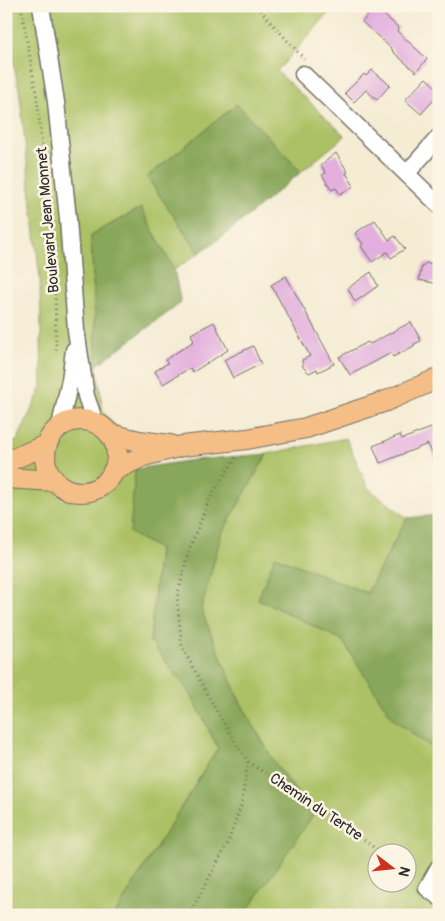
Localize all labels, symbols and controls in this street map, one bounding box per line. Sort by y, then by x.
street label: Boulevard Jean Monnet [32,145,64,294]
street label: Chemin du Tertre [266,769,367,845]
north arrow [368,844,418,894]
text: N [395,865,413,878]

